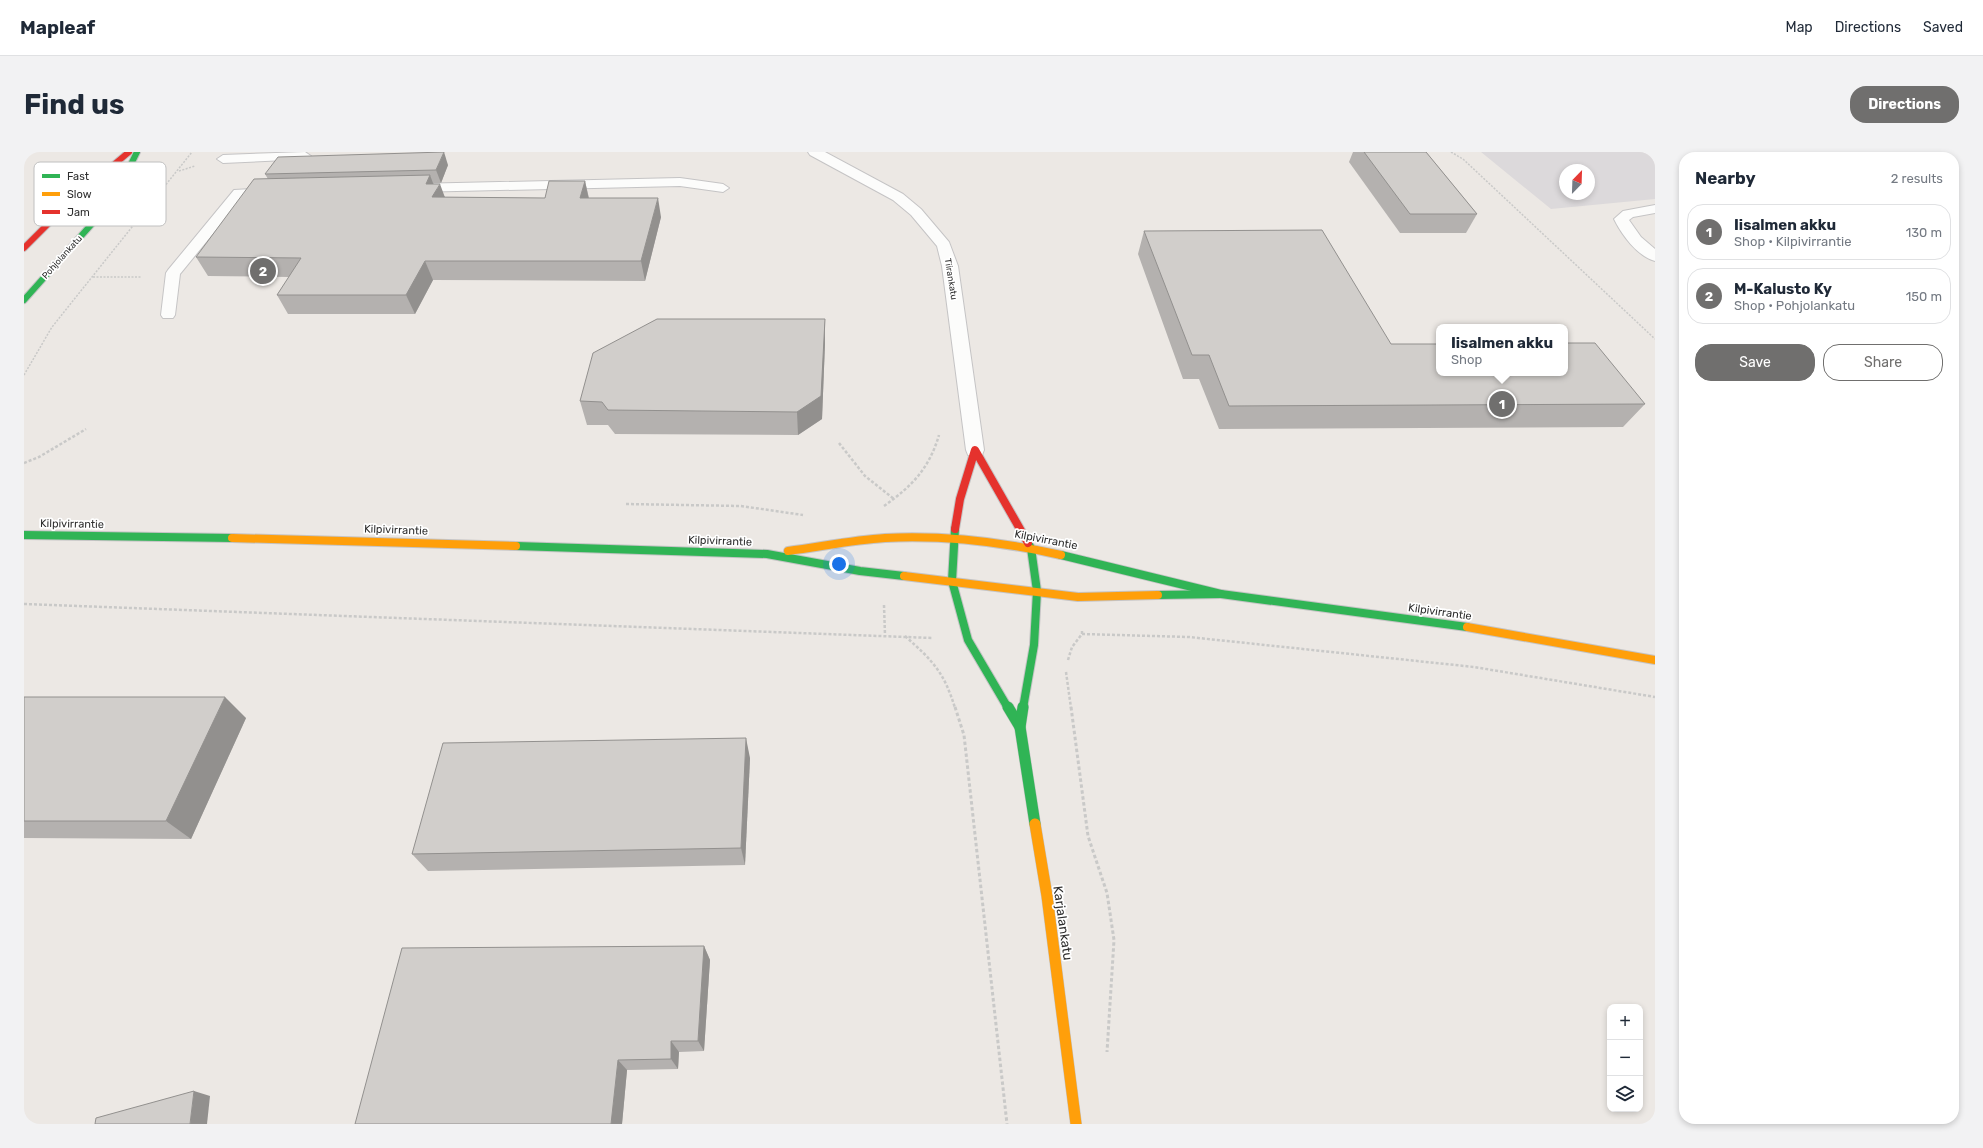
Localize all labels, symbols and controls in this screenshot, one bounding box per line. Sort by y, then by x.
text: Mapleaf [20,16,95,39]
text: Map [1786,19,1813,36]
text: Directions [1835,19,1901,36]
text: Saved [1923,19,1963,36]
button: Directions [1850,86,1959,123]
text: Find us [24,88,124,121]
legend [34,162,166,226]
north arrow [1559,164,1595,200]
text: Nearby [1695,168,1756,188]
text: Fast [67,170,90,183]
text: 2 results [1891,171,1943,186]
text: Slow [67,188,92,201]
text: Jam [67,206,90,219]
text: Iisalmen akku [1734,216,1836,234]
text: 1 [1706,225,1712,240]
text: 130 m [1906,225,1942,240]
street label: Pohjolankatu [40,233,84,281]
text: Shop · Kilpivirrantie [1734,234,1851,249]
pin: 2 [250,256,276,286]
street label: Tiirankatu [943,258,959,300]
text: M-Kalusto Ky [1734,280,1832,298]
text: 2 [1705,289,1713,304]
text: 150 m [1906,289,1942,304]
text: Shop · Pohjolankatu [1734,298,1855,313]
popup [1436,324,1568,376]
text: Iisalmen akku [1451,334,1553,352]
button: Save [1695,344,1815,381]
button: Share [1823,344,1943,381]
text: Shop [1451,352,1482,367]
pin: 1 [1489,389,1515,419]
street label: Kilpivirrantie [40,517,104,531]
street label: Kilpivirrantie [364,522,428,538]
street label: Kilpivirrantie [1013,528,1079,552]
street label: Kilpivirrantie [688,533,752,549]
your location [829,554,849,574]
street label: Kilpivirrantie [1407,601,1473,623]
street label: Karjalankatu [1050,885,1076,961]
map controls [1607,1004,1643,1112]
button: + [1607,1004,1643,1040]
button: − [1607,1040,1643,1076]
button: layers [1607,1076,1643,1112]

